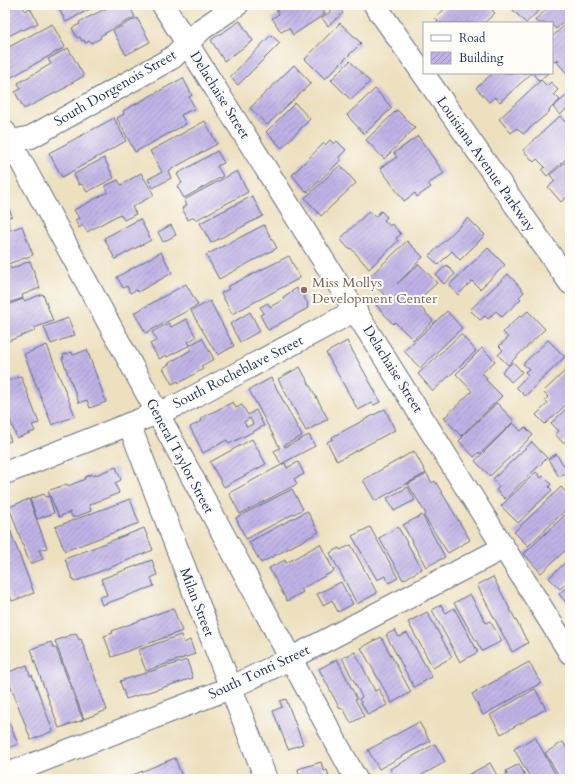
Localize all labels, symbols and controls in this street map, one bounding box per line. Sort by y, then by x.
legend [423,22,553,74]
text: Road [459,30,486,46]
street label: South Dorgenois Street [51,45,180,131]
street label: Delachaise Street [185,48,255,143]
text: Building [459,50,504,66]
street label: Louisiana Avenue Parkway [432,93,540,236]
place label: Miss Mollys Development Center [312,273,438,308]
marker: Miss Mollys Development Center [299,285,309,295]
street label: Delachaise Street [358,322,428,417]
street label: South Rocheblave Street [170,331,307,413]
street label: General Taylor Street [142,395,219,517]
street label: Milan Street [175,565,219,640]
street label: South Tonti Street [205,640,313,704]

